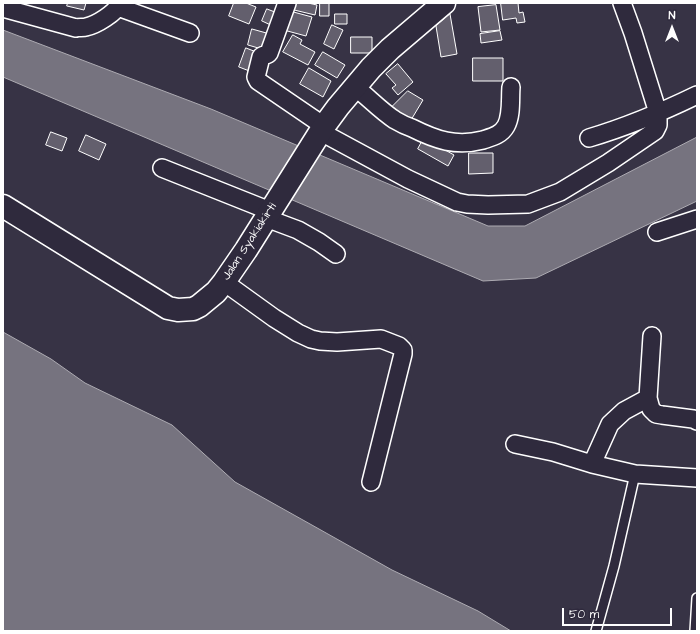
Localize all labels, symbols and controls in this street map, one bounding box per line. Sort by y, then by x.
north arrow [652,8,692,48]
text: N [669,8,675,23]
street label: Jalan Syakiakirti [220,201,280,283]
scale bar [564,600,674,626]
text: 50 m [569,606,599,623]

